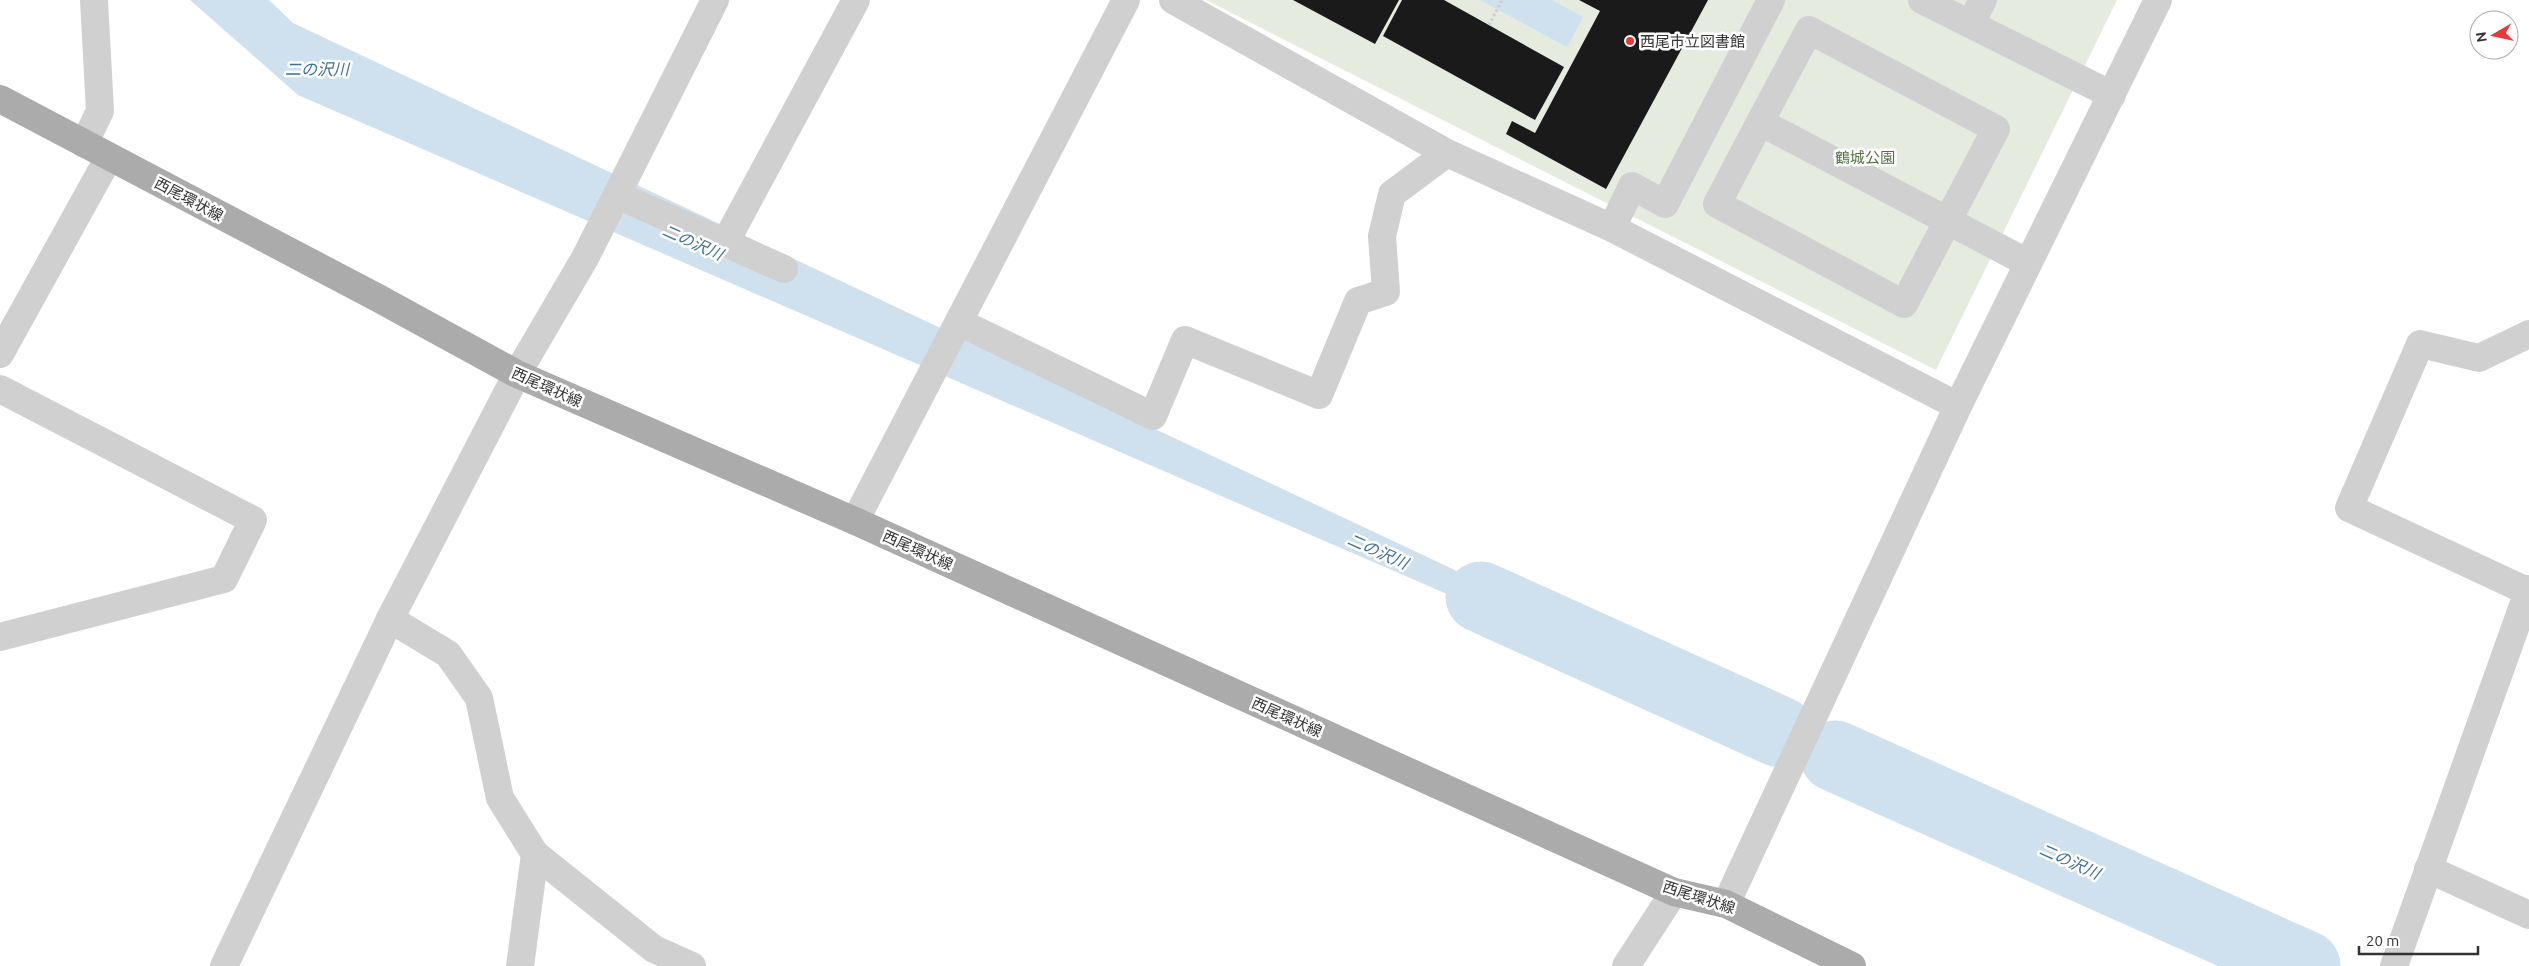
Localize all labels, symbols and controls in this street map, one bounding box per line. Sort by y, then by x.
north arrow [2469,10,2519,60]
text: N [2472,31,2490,43]
place label: 西尾市立図書館 [1640,33,1745,50]
marker: 西尾市立図書館 [1624,35,1636,47]
water label: 二の沢川 [285,60,351,78]
park label: 鶴城公園 [1835,149,1895,166]
street label: 西尾環状線 [152,174,226,224]
water label: 二の沢川 [660,221,728,264]
street label: 西尾環状線 [509,364,585,410]
street label: 西尾環状線 [880,527,956,573]
water label: 二の沢川 [1345,530,1413,573]
street label: 西尾環状線 [1249,694,1325,740]
water label: 二の沢川 [2037,840,2105,883]
street label: 西尾環状線 [1661,877,1737,917]
scale bar [2359,924,2478,956]
text: 20 m [2366,932,2399,949]

